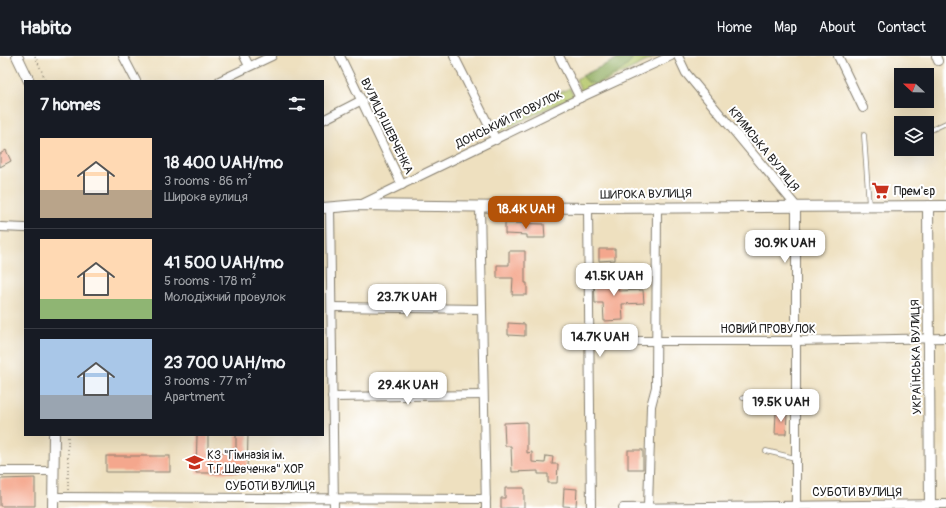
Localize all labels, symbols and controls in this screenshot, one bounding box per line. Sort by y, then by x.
text: Habito [20,16,71,40]
text: Home [717,19,752,36]
text: Map [774,19,797,36]
text: About [819,19,855,36]
text: Contact [877,19,926,36]
north arrow [894,68,934,108]
map controls [894,68,934,156]
street label: ВУЛИЦЯ ШЕВЧЕНКА [357,76,416,177]
street label: ДОНСЬКИЙ ПРОВУЛОК [452,87,565,152]
icon: filters [286,93,308,115]
text: 7 homes [40,94,100,115]
street label: КРИМСЬКА ВУЛИЦЯ [725,104,802,195]
button: layers [894,116,934,156]
text: 18 400 UAH/mo [164,152,283,173]
icon: home [72,154,120,202]
text: 3 rooms · 86 m² [164,173,252,189]
supermarket icon: Прем'єр [871,181,891,201]
place label: Прем'єр [894,184,936,199]
street label: ШИРОКА ВУЛИЦЯ [600,186,692,203]
text: Широка вулиця [164,189,248,205]
pin: 18.4K UAH [480,196,572,230]
text: 18.4K UAH [497,201,555,217]
pin: 30.9K UAH [739,230,831,264]
text: 30.9K UAH [754,235,816,251]
text: 41 500 UAH/mo [164,252,284,273]
icon: home [72,255,120,303]
pin: 41.5K UAH [568,263,660,297]
text: 41.5K UAH [585,268,643,284]
text: 5 rooms · 178 m² [164,273,256,289]
pin: 23.7K UAH [361,284,453,318]
text: Молодіжний провулок [164,289,286,305]
text: 23.7K UAH [377,289,437,305]
street label: УКРАЇНСЬКА ВУЛИЦЯ [907,299,925,415]
street label: НОВИЙ ПРОВУЛОК [720,322,816,337]
pin: 14.7K UAH [554,324,646,358]
text: 14.7K UAH [571,329,629,345]
text: 23 700 UAH/mo [164,352,285,373]
icon: home [72,355,120,403]
pin: 29.4K UAH [362,372,454,406]
text: 3 rooms · 77 m² [164,373,252,389]
text: 29.4K UAH [378,377,438,393]
text: Apartment [164,389,225,405]
pin: 19.5K UAH [735,389,827,423]
text: 19.5K UAH [752,394,810,410]
place label: КЗ "Гімназія ім. Т.Г.Шевченка" ХОР [207,448,304,477]
school or university icon: КЗ "Гімназія ім. Т.Г.Шевченка" ХОР [184,452,204,472]
street label: СУБОТИ ВУЛИЦЯ [225,479,315,494]
street label: СУБОТИ ВУЛИЦЯ [812,485,902,500]

